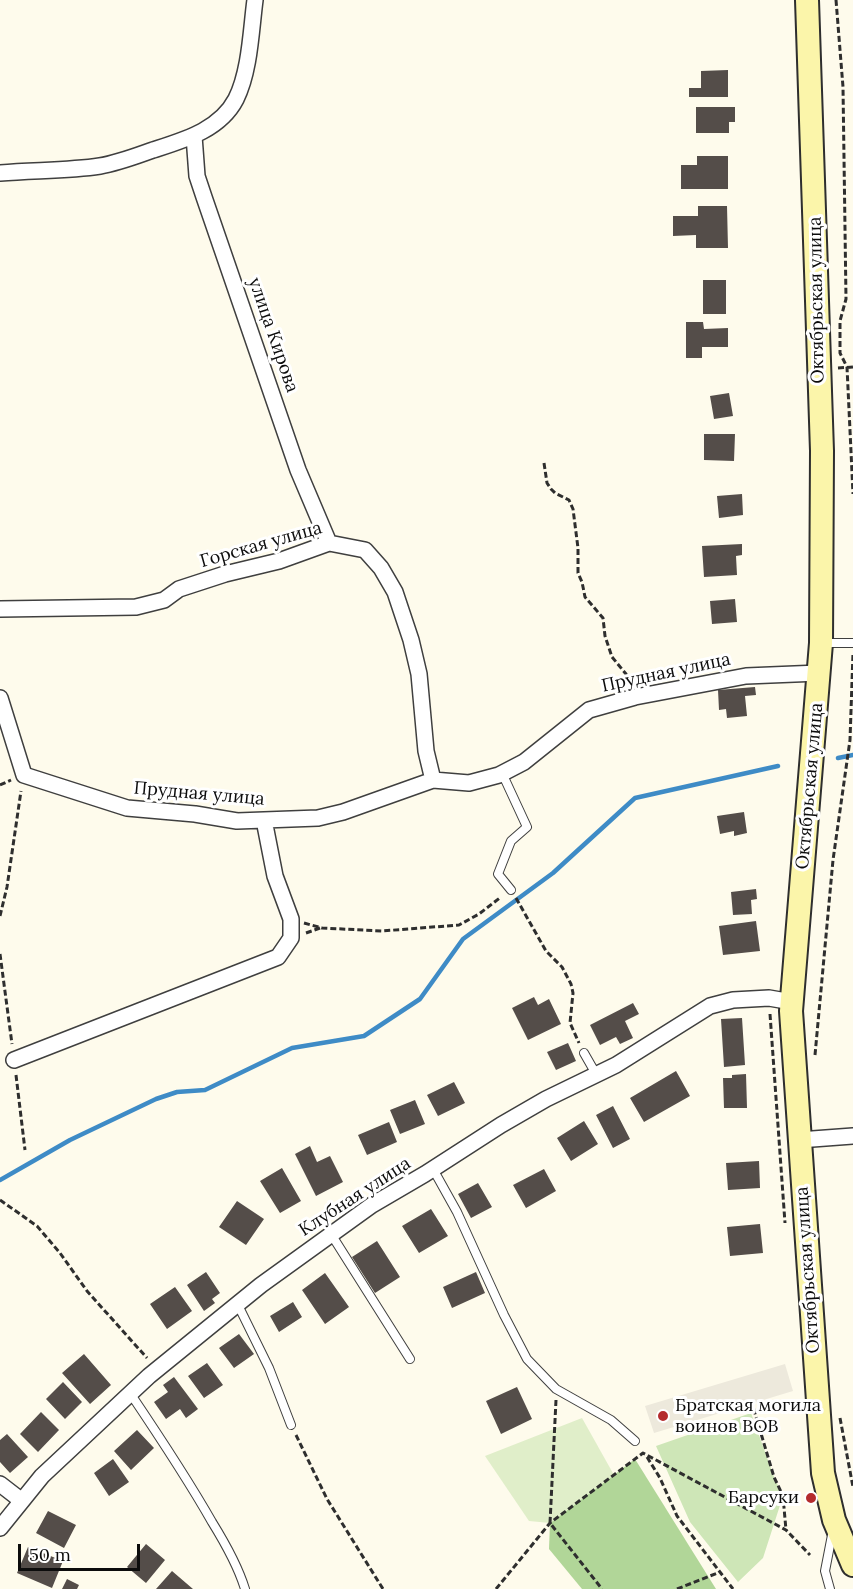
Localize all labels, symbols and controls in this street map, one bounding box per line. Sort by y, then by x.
street label: Октябрьская улица [805,216,829,384]
street label: улица Кирова [243,275,303,395]
street label: Горская улица [197,517,325,573]
street label: Прудная улица [600,649,732,697]
street label: Октябрьская улица [792,702,828,870]
street label: Прудная улица [133,778,265,810]
street label: Клубная улица [295,1153,415,1241]
street label: Октябрьская улица [791,1186,825,1354]
place label: Братская могила воинов ВОВ [675,1395,821,1438]
marker: Братская могила воинов ВОВ [656,1409,670,1423]
place label: Барсуки [728,1487,799,1509]
marker: Барсуки [804,1491,818,1505]
scale bar [21,1532,142,1570]
text: 50 m [29,1543,71,1566]

